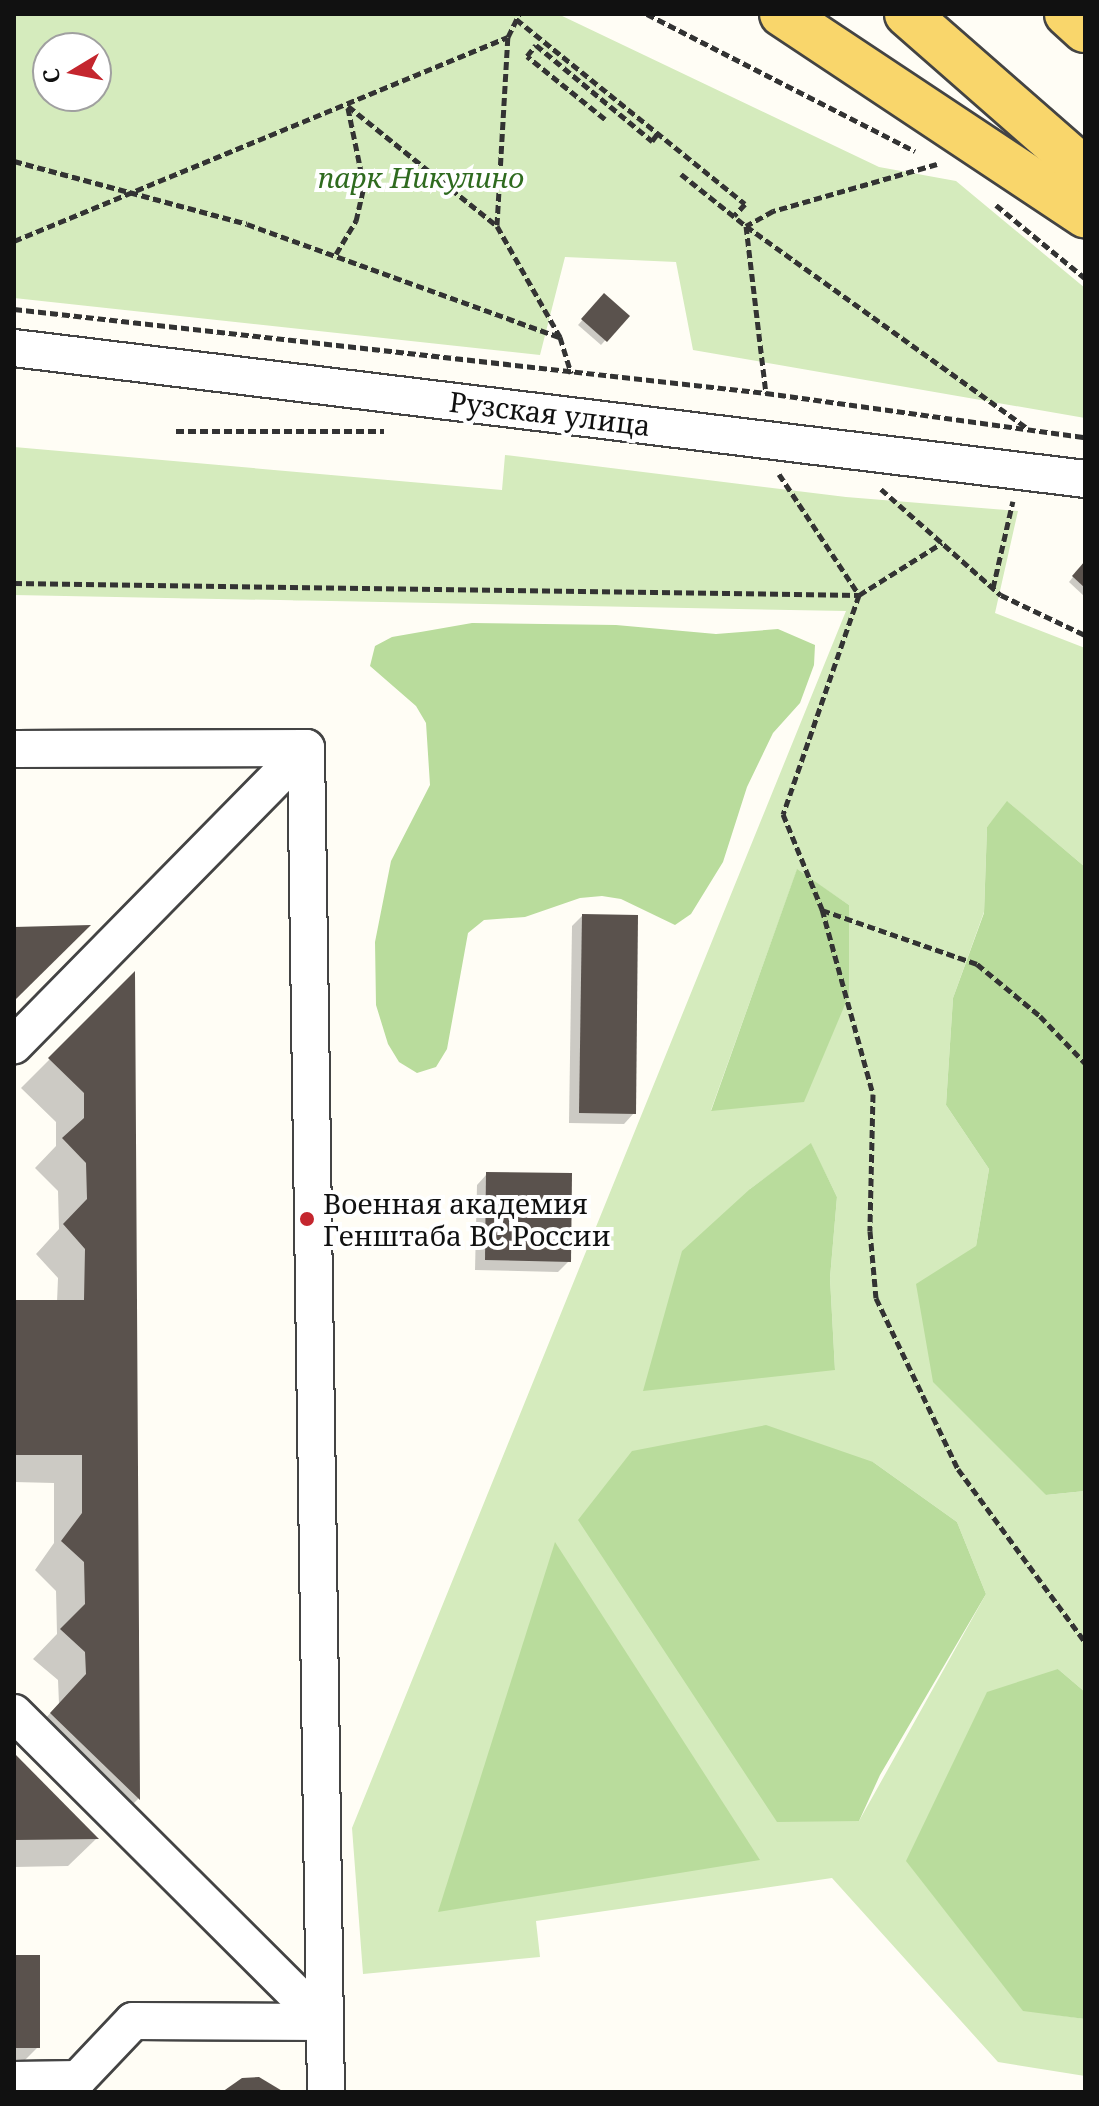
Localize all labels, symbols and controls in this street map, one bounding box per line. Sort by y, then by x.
north arrow [32,32,112,112]
text: С [34,66,66,86]
park label: парк Никулино [318,160,524,194]
street label: Рузская улица [448,384,652,442]
place label: Военная академия Генштаба ВС России [323,1186,611,1252]
marker: Военная академия Генштаба ВС России [298,1210,316,1228]

